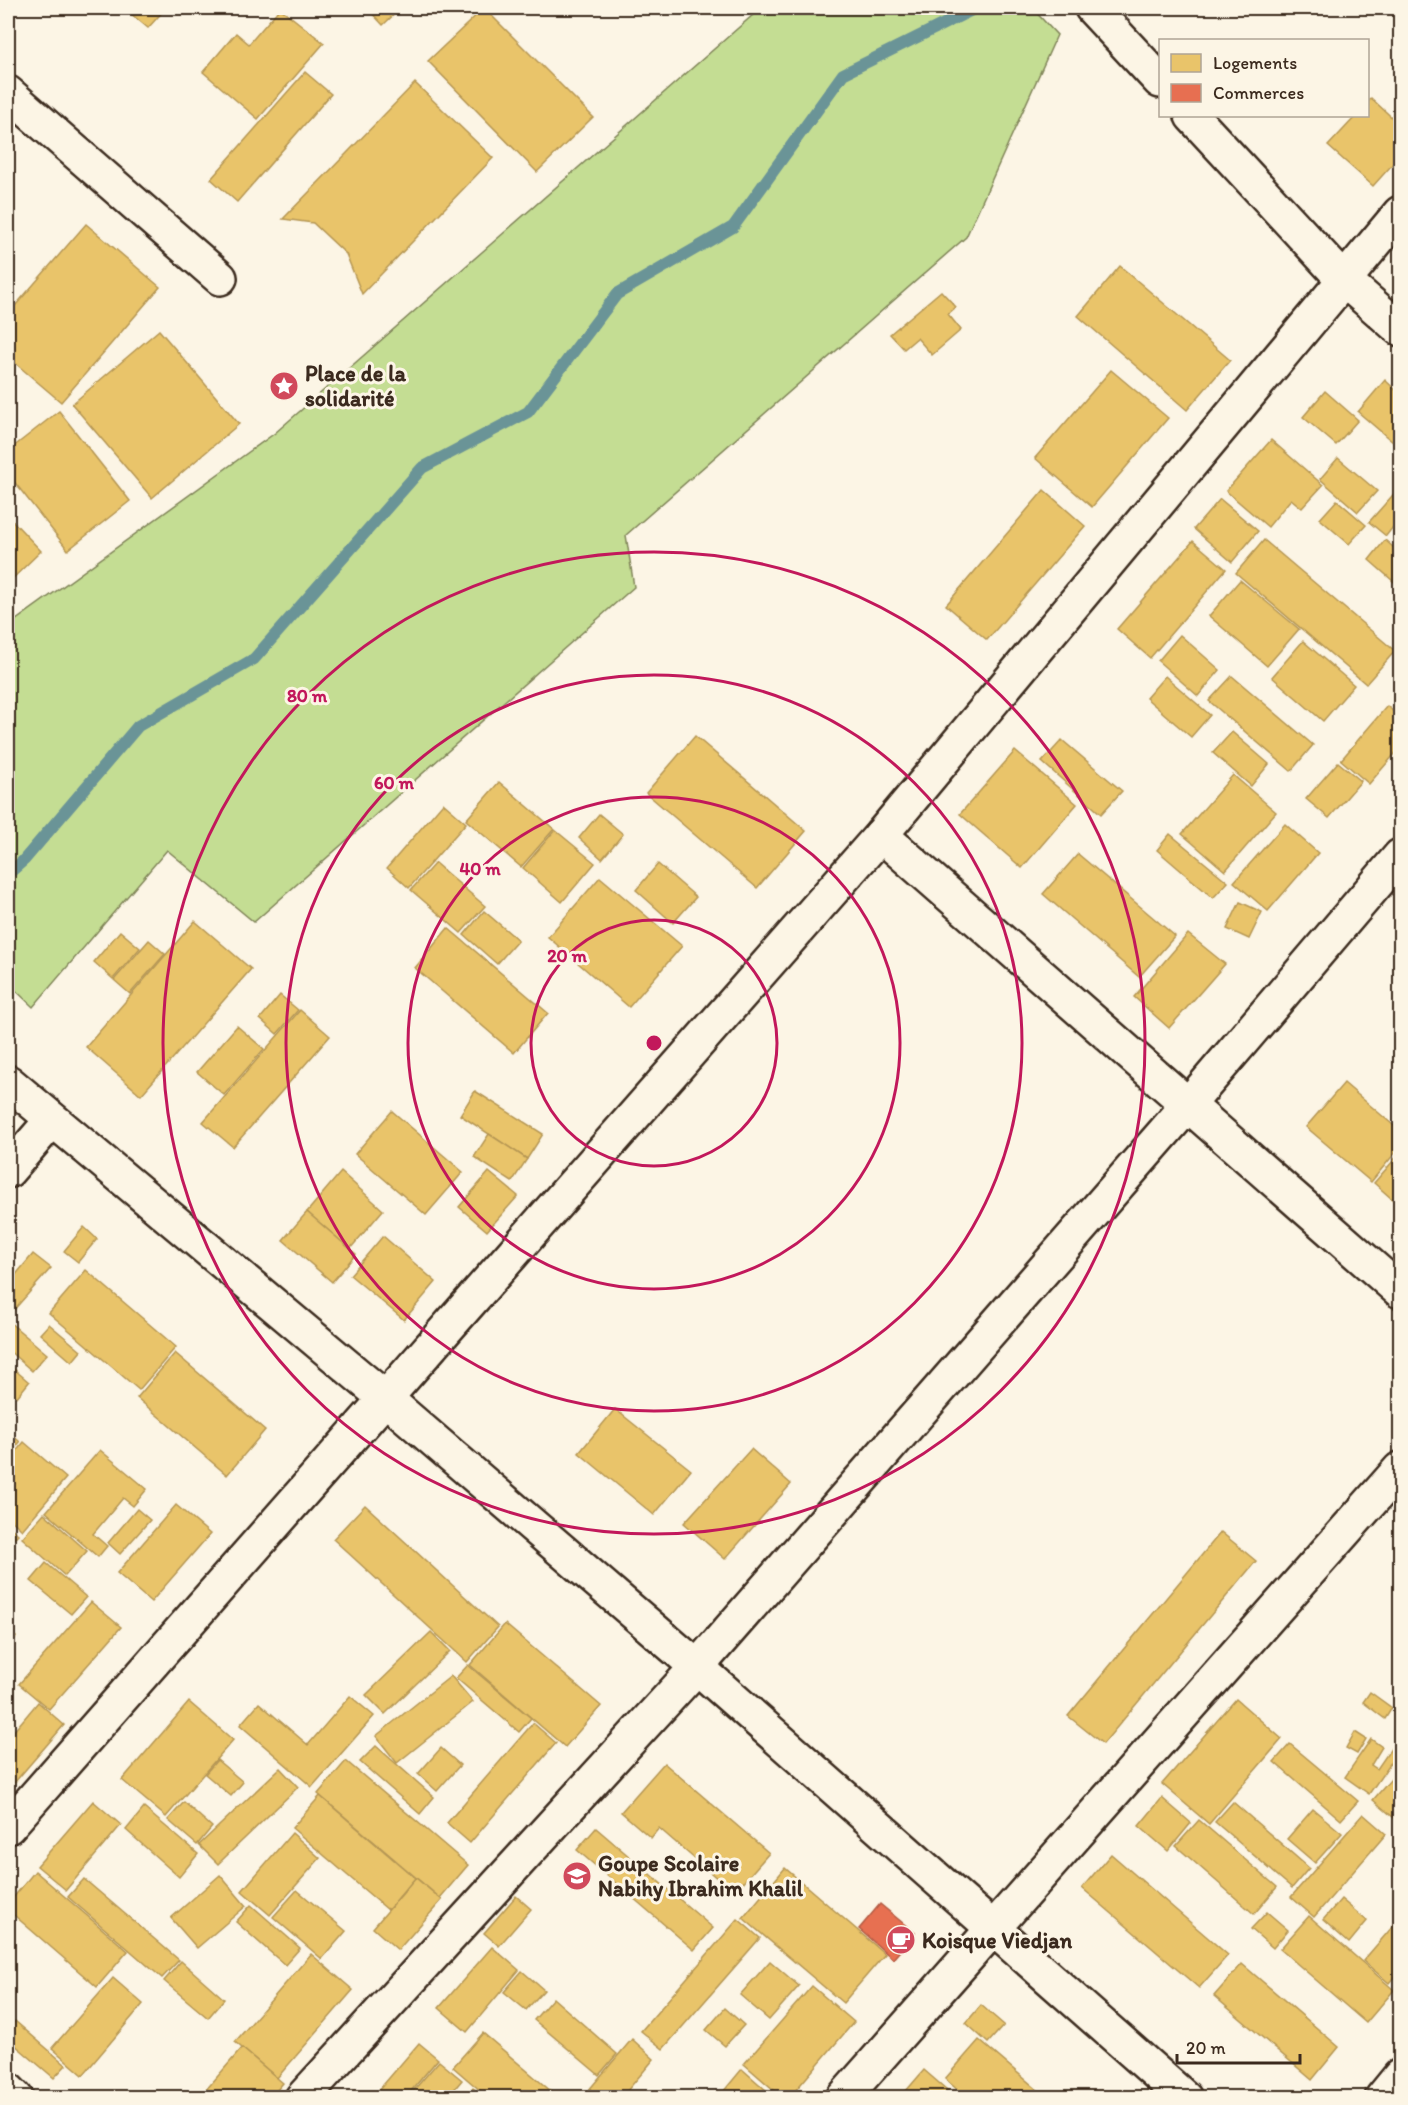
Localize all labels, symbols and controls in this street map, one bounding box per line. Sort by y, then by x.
legend [1159,39,1369,117]
text: Logements [1213,52,1297,74]
text: Commerces [1213,82,1304,104]
place label: Place de la solidarité [305,360,406,412]
place icon: Place de la solidarité [268,370,300,402]
text: 80 m [287,685,328,707]
text: 60 m [374,772,415,794]
text: 40 m [459,858,501,880]
text: 20 m [547,945,588,967]
centre of rings [644,1033,664,1053]
place label: Goupe Scolaire Nabihy Ibrahim Khalil [598,1850,804,1902]
school or university icon: Goupe Scolaire Nabihy Ibrahim Khalil [561,1860,593,1892]
cafe icon: Koisque Viedjan [885,1924,917,1956]
place label: Koisque Viedjan [922,1927,1073,1954]
scale bar [1177,2027,1300,2065]
text: 20 m [1186,2037,1226,2059]

